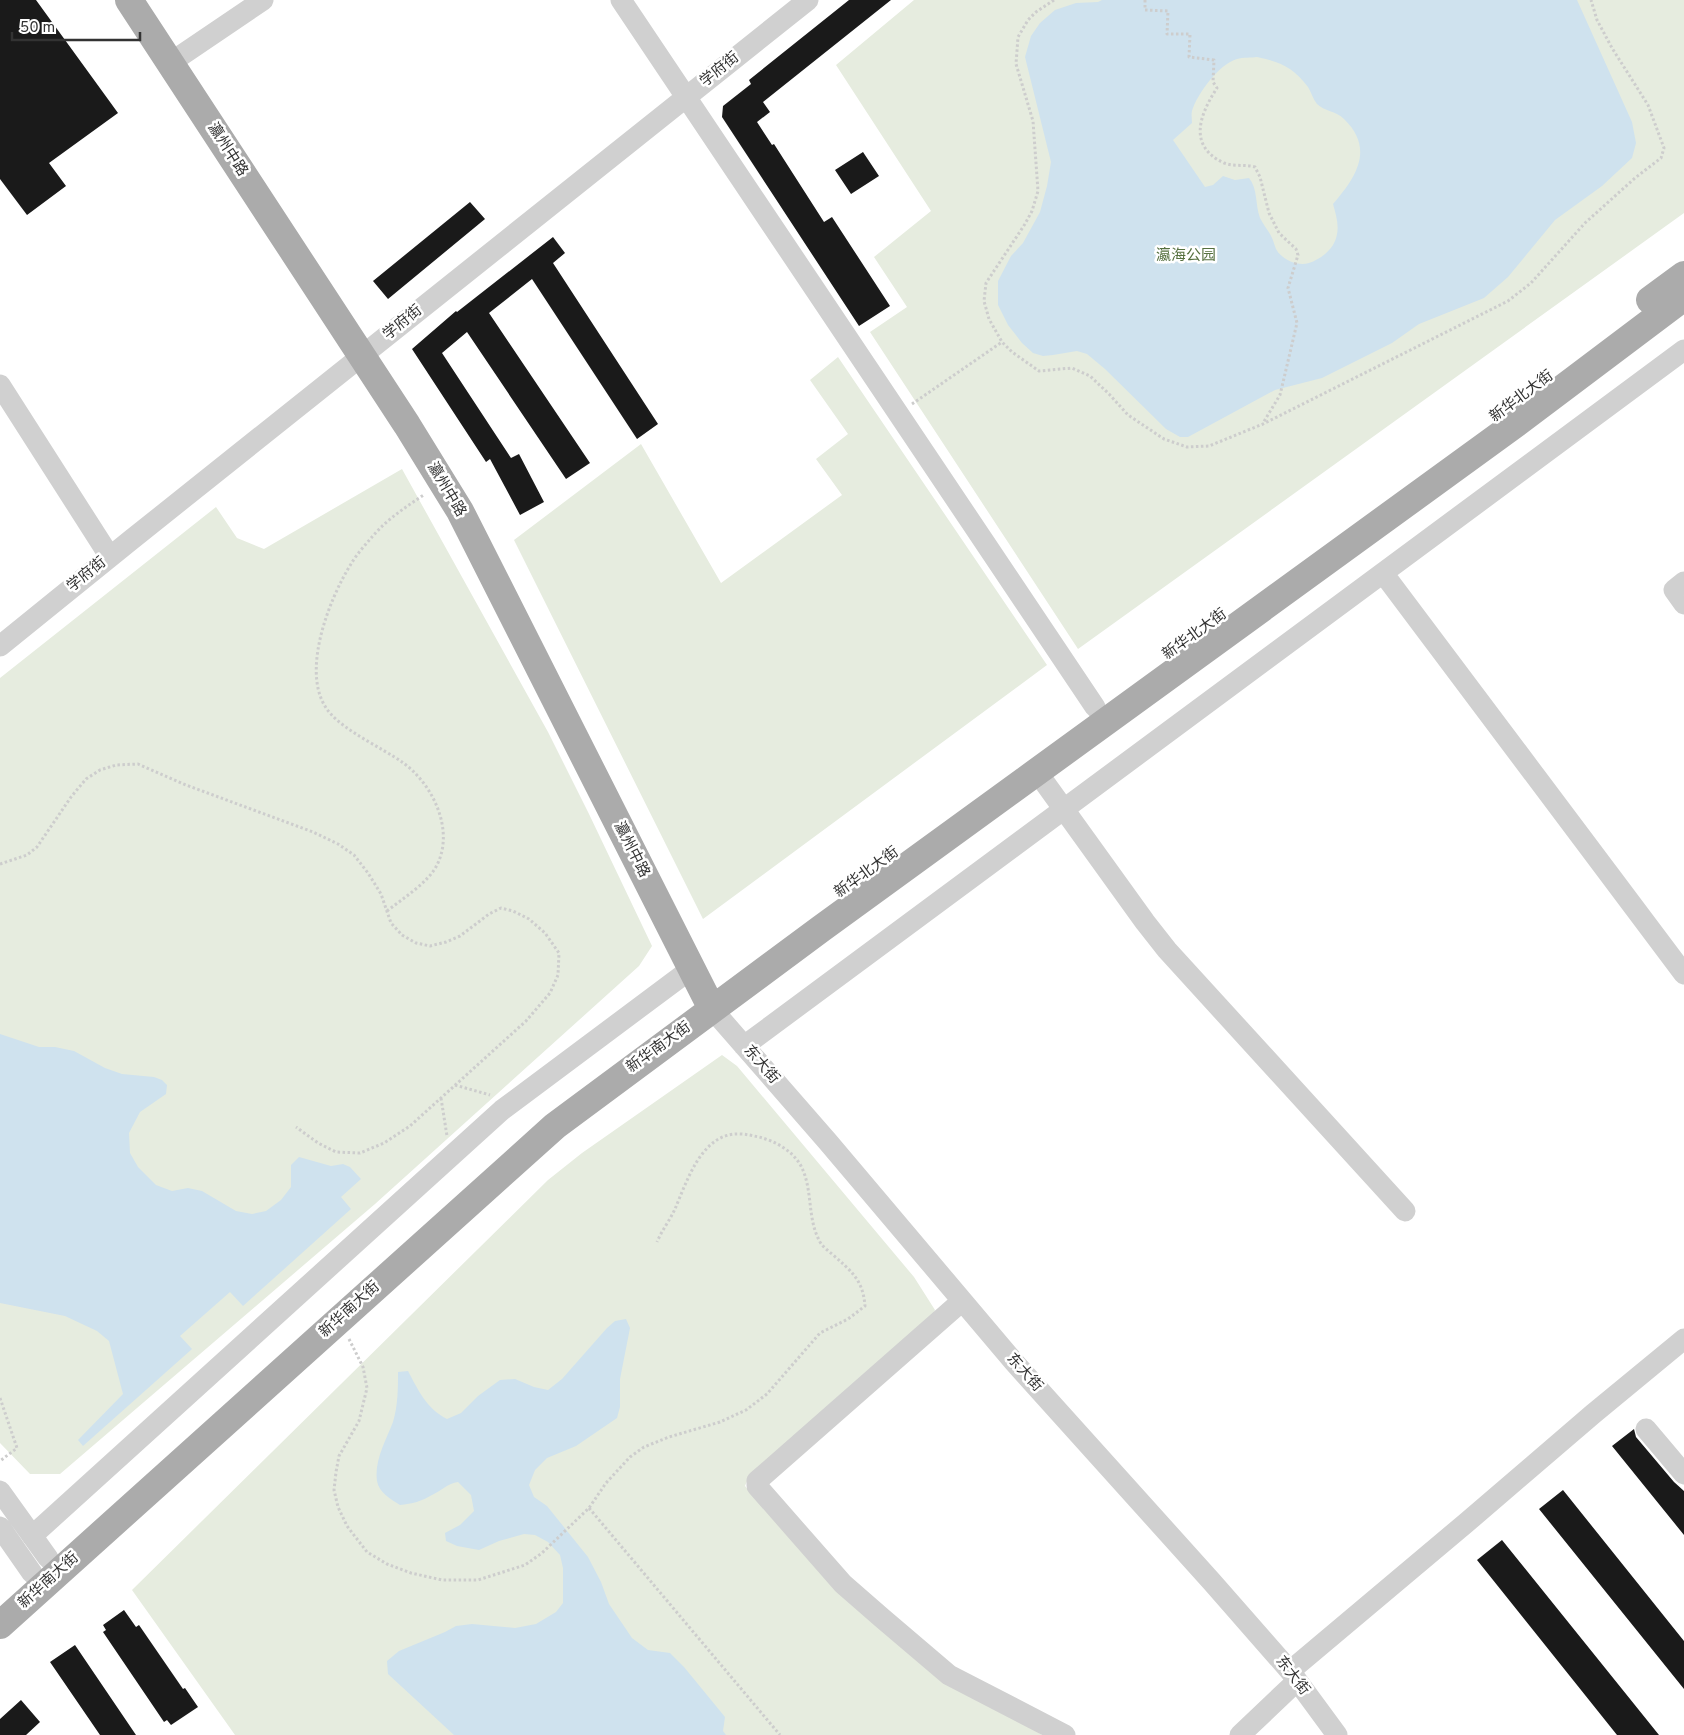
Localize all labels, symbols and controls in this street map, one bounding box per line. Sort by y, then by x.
scale bar [12,10,140,42]
text: 50 m [20,19,55,38]
street label: 学府街 [697,48,743,92]
street label: 瀛州中路 [203,119,252,180]
park label: 瀛海公园 [1156,246,1216,266]
street label: 学府街 [380,301,426,345]
street label: 新华北大街 [1486,366,1558,427]
street label: 瀛州中路 [422,459,470,521]
street label: 学府街 [64,553,110,597]
street label: 新华北大街 [1158,604,1231,665]
street label: 瀛州中路 [609,818,654,881]
street label: 新华北大街 [830,842,903,903]
street label: 新华南大街 [622,1017,695,1078]
street label: 东大街 [739,1042,783,1088]
street label: 新华南大街 [315,1277,384,1342]
street label: 东大街 [1002,1350,1046,1396]
street label: 新华南大街 [14,1548,83,1613]
street label: 东大街 [1271,1652,1313,1700]

